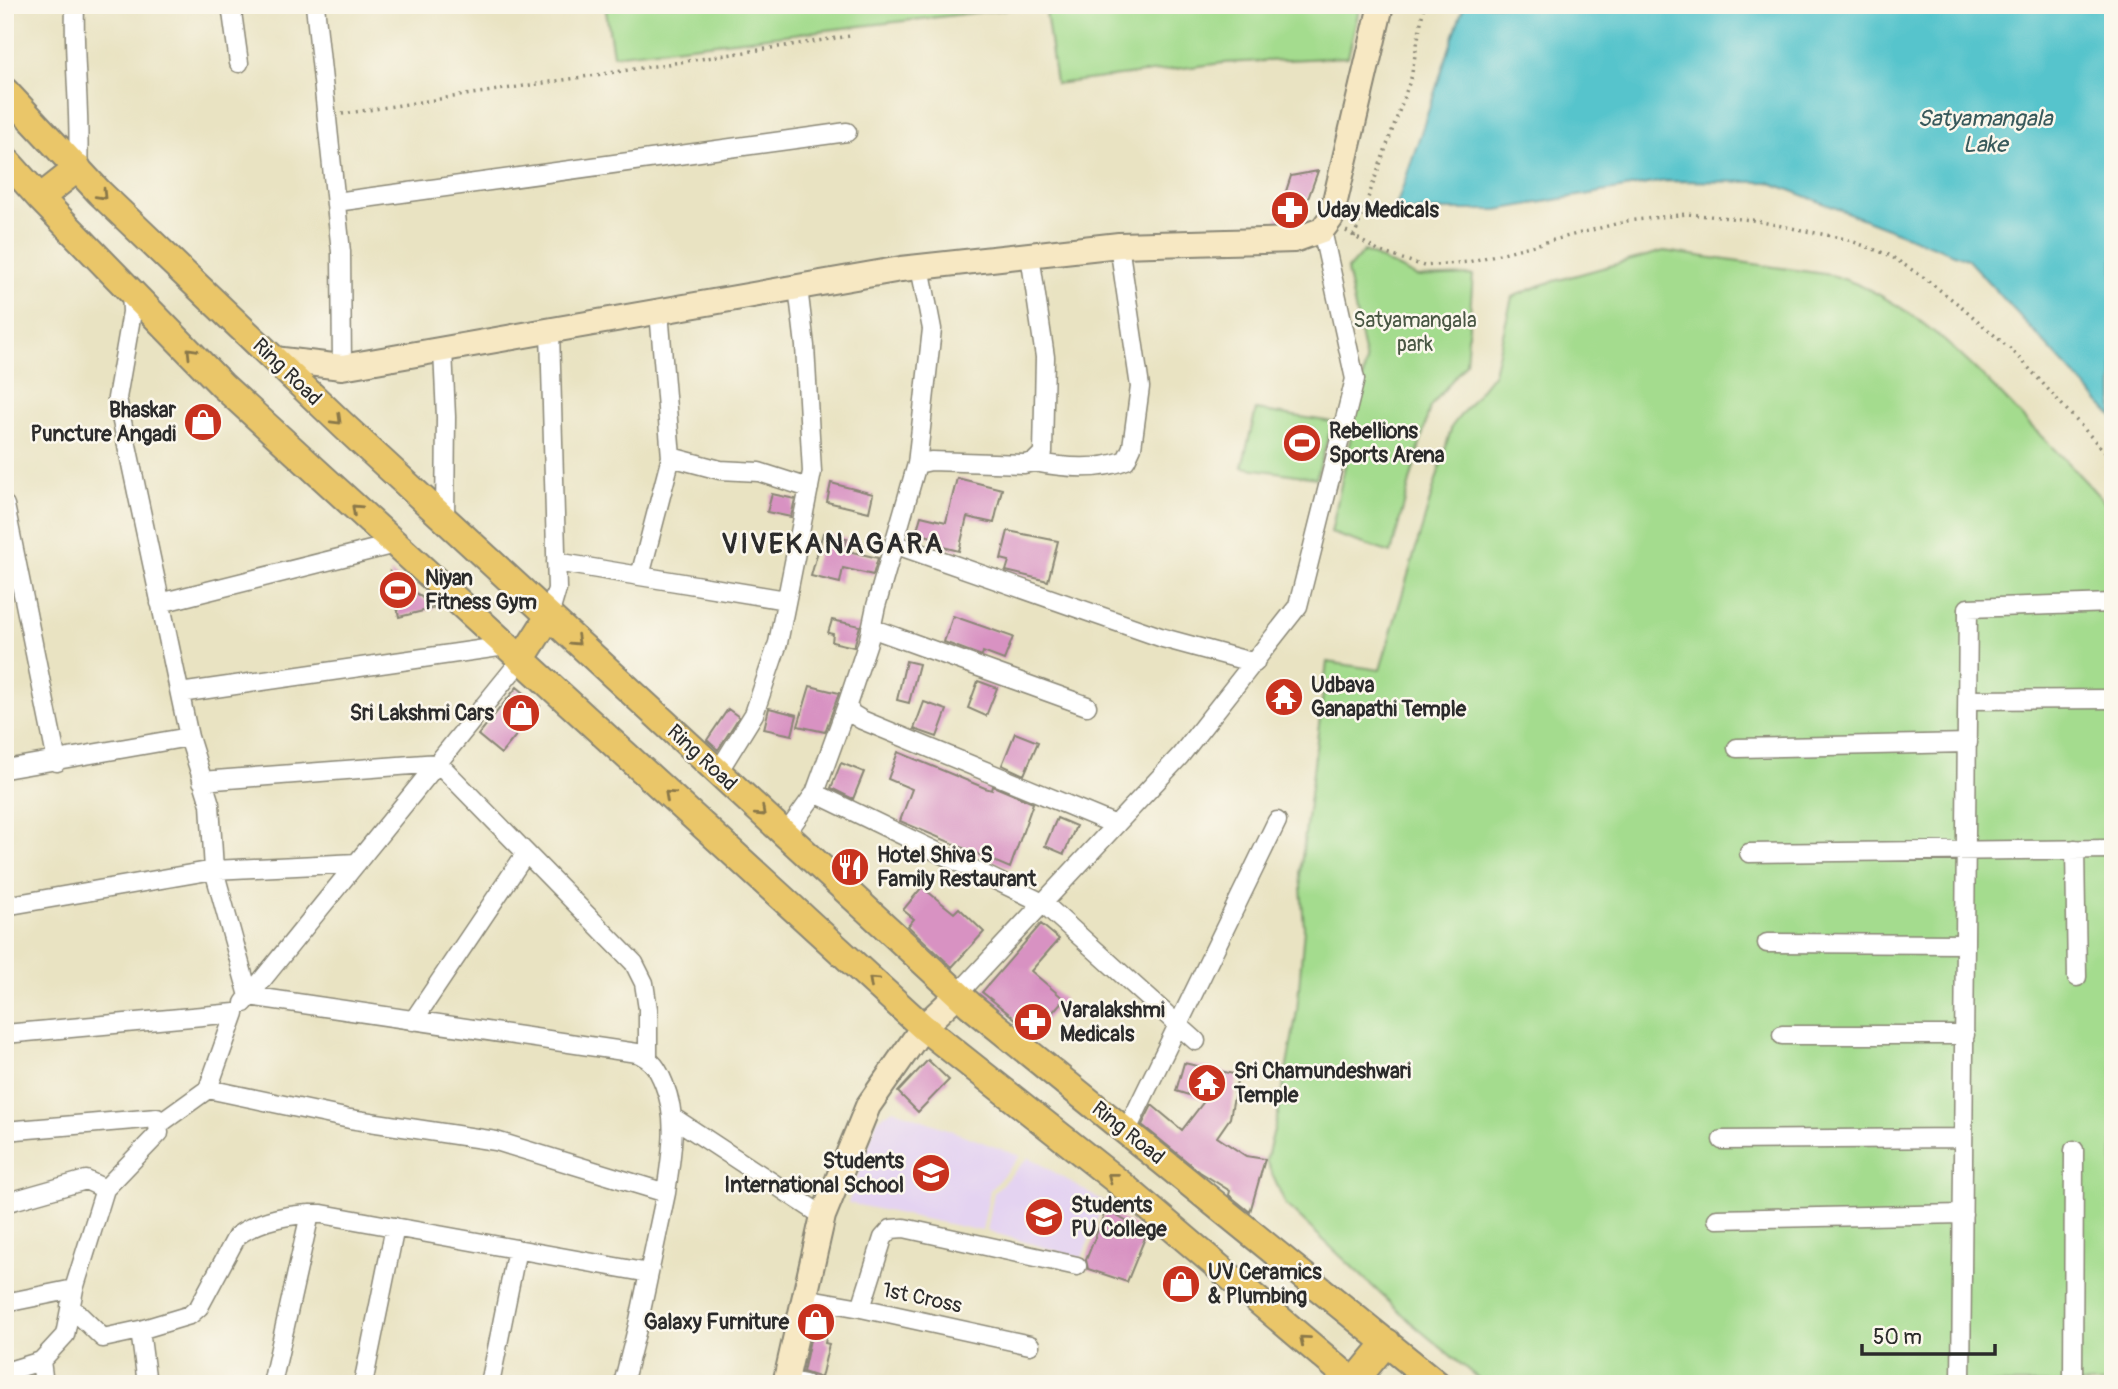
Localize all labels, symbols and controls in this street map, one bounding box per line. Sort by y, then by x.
water label: Satyamangala Lake [1917,104,2054,159]
one-way arrow [94,186,107,199]
pharmacy icon: Uday Medicals [1269,189,1311,231]
place label: Uday Medicals [1317,197,1439,224]
park label: Satyamangala park [1353,307,1477,358]
street label: Ring Road [247,332,327,412]
one-way arrow [187,348,200,361]
place label: Bhaskar Puncture Angadi [30,397,177,448]
shop icon: Bhaskar Puncture Angadi [182,401,224,443]
one-way arrow [329,411,342,424]
place label: Rebellions Sports Arena [1329,418,1445,469]
sports icon: Rebellions Sports Arena [1281,422,1323,464]
one-way arrow [351,505,364,517]
district label: VIVEKANAGARA [721,527,945,562]
place label: Niyan Fitness Gym [425,565,537,616]
sports icon: Niyan Fitness Gym [377,569,419,611]
one-way arrow [568,633,581,645]
place label: Udbava Ganapathi Temple [1311,672,1467,723]
temple icon: Udbava Ganapathi Temple [1263,676,1305,718]
shop icon: Sri Lakshmi Cars [500,692,542,734]
place label: Sri Lakshmi Cars [350,700,495,727]
street label: Ring Road [661,719,743,797]
one-way arrow [664,790,677,803]
one-way arrow [753,804,766,817]
place label: Hotel Shiva S Family Restaurant [877,842,1037,893]
restaurant icon: Hotel Shiva S Family Restaurant [829,846,871,888]
one-way arrow [868,977,881,989]
place label: Varalakshmi Medicals [1060,997,1165,1048]
pharmacy icon: Varalakshmi Medicals [1012,1001,1054,1043]
place label: Sri Chamundeshwari Temple [1233,1058,1411,1109]
temple icon: Sri Chamundeshwari Temple [1186,1062,1228,1104]
street label: Ring Road [1086,1095,1170,1171]
place label: Students International School [724,1148,905,1199]
school or university icon: Students International School [910,1152,952,1194]
one-way arrow [1107,1172,1119,1185]
place label: Students PU College [1071,1192,1167,1243]
school or university icon: Students PU College [1023,1196,1065,1238]
place label: UV Ceramics & Plumbing [1208,1259,1322,1310]
shop icon: UV Ceramics & Plumbing [1160,1263,1202,1305]
street label: 1st Cross [880,1276,965,1320]
shop icon: Galaxy Furniture [795,1301,837,1343]
place label: Galaxy Furniture [644,1309,790,1336]
scale bar [1862,1312,1996,1356]
text: 50 m [1873,1324,1922,1351]
one-way arrow [1300,1336,1313,1348]

